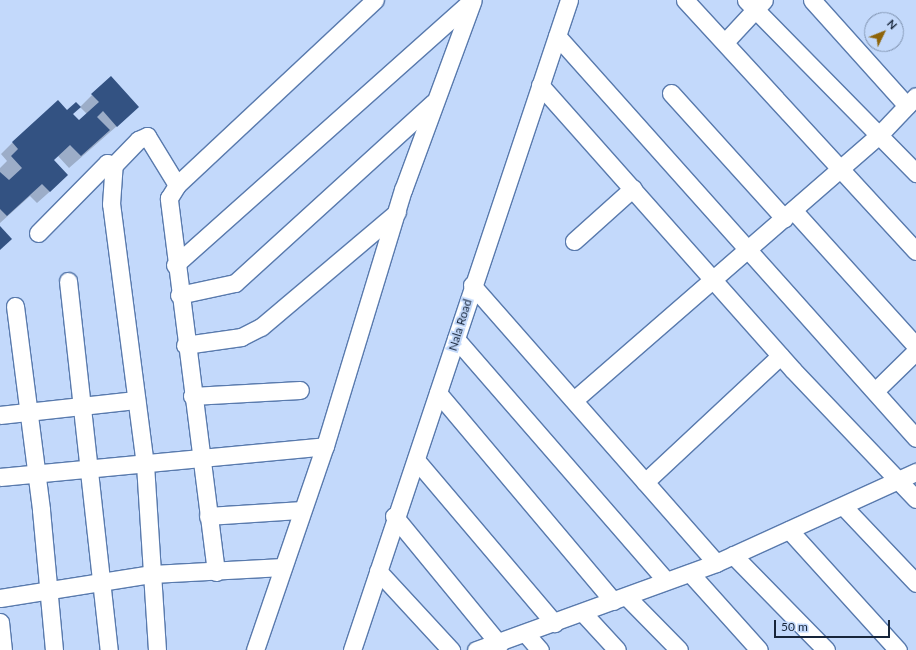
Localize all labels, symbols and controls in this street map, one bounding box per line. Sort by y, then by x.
north arrow [864,12,904,52]
text: N [885,17,900,32]
street label: Nala Road [445,297,475,353]
scale bar [776,612,892,638]
text: 50 m [781,619,808,634]

